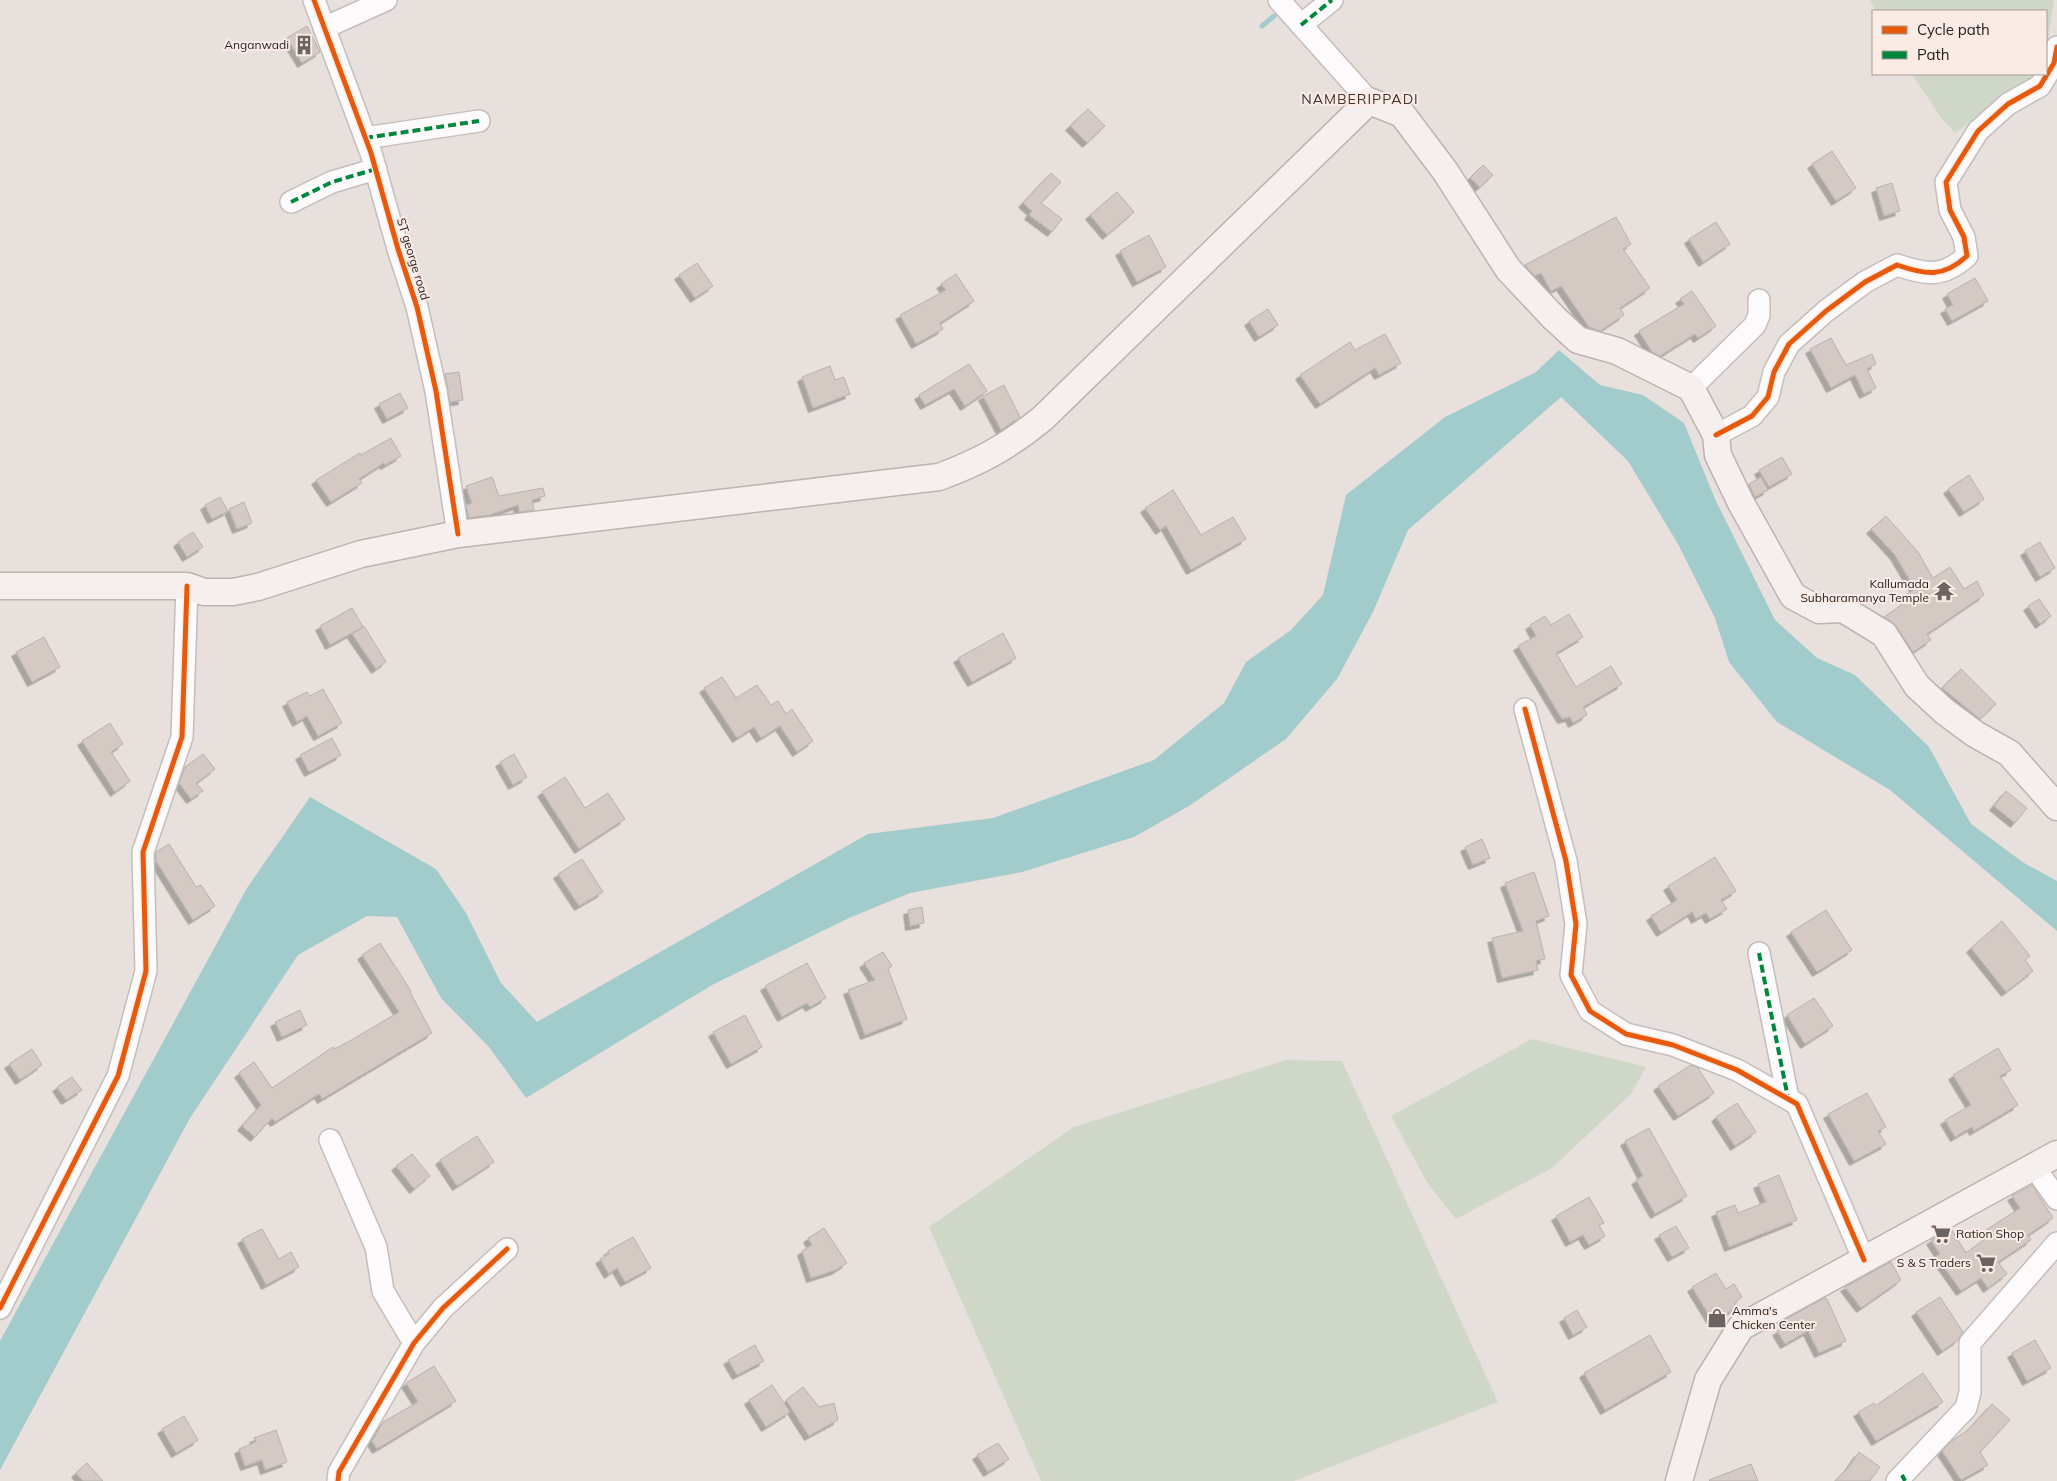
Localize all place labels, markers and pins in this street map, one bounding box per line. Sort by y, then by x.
building icon: Anganwadi [293,34,315,56]
place label: Anganwadi [224,37,289,52]
place label: Kallumada Subharamanya Temple [1800,576,1929,605]
temple icon: Kallumada Subharamanya Temple [1933,580,1955,602]
supermarket icon: Ration Shop [1930,1223,1952,1245]
place label: Ration Shop [1956,1226,2024,1241]
supermarket icon: S & S Traders [1975,1252,1997,1274]
place label: S & S Traders [1897,1255,1971,1270]
place label: Amma's Chicken Center [1732,1303,1816,1332]
shop icon: Amma's Chicken Center [1706,1307,1728,1329]

